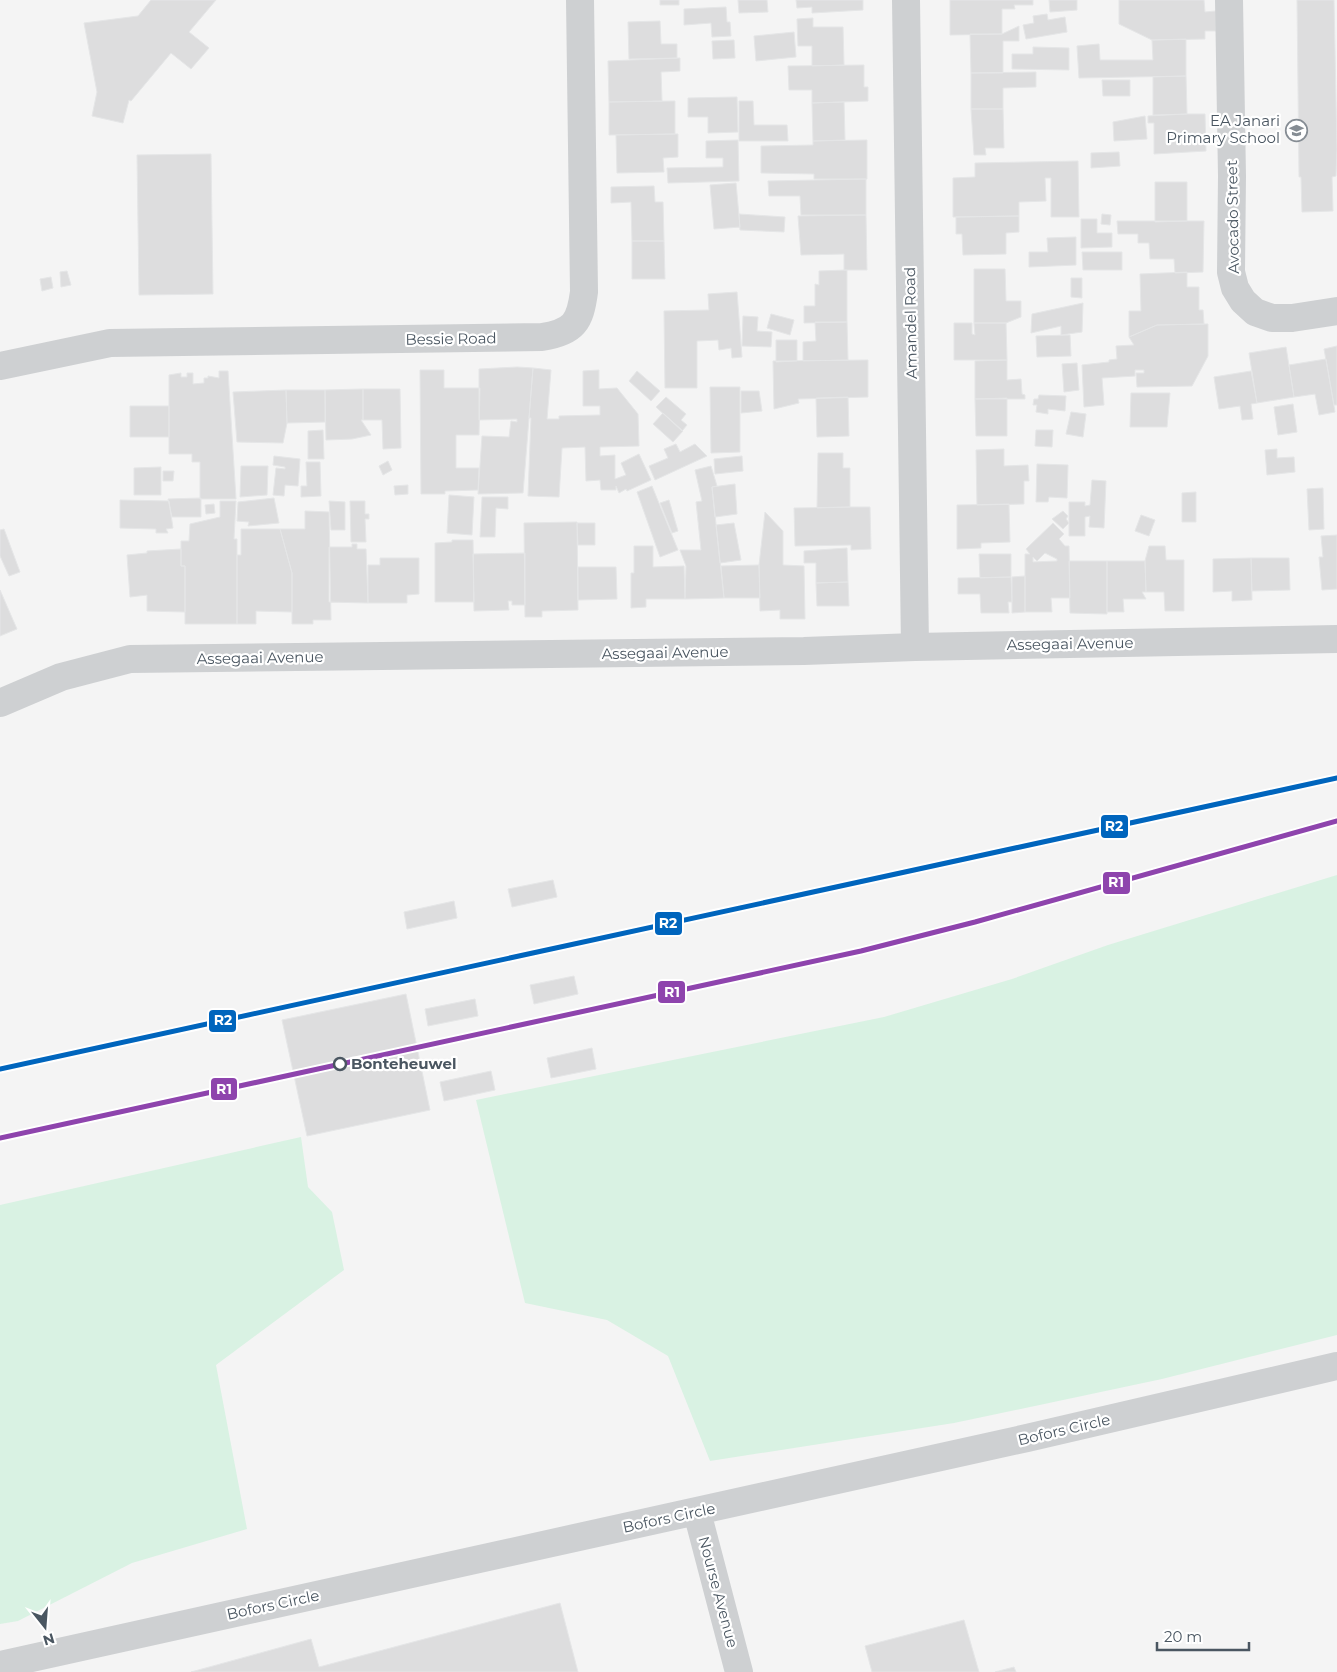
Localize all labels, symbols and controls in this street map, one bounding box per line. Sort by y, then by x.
place label: EA Janari Primary School [1166,111,1280,147]
school or university icon: EA Janari Primary School [1284,118,1308,142]
street label: Avocado Street [1222,160,1243,274]
street label: Amandel Road [900,267,921,379]
street label: Bessie Road [405,328,497,349]
street label: Assegaai Avenue [1006,633,1134,654]
street label: Assegaai Avenue [601,642,729,663]
street label: Assegaai Avenue [196,647,324,668]
line badge: R2 [1100,814,1129,839]
text: R2 [1105,817,1123,835]
line badge: R1 [1102,871,1131,895]
text: R1 [1108,873,1124,891]
line badge: R2 [654,911,683,936]
text: R2 [659,914,677,932]
line badge: R1 [657,980,686,1004]
text: R1 [664,983,680,1001]
line badge: R2 [208,1009,237,1033]
text: R2 [214,1011,232,1029]
place label: Bonteheuwel [351,1054,456,1073]
marker: Bonteheuwel [333,1057,347,1071]
line badge: R1 [210,1077,238,1101]
text: R1 [216,1080,232,1098]
street label: Bofors Circle [1016,1410,1112,1449]
street label: Bofors Circle [621,1498,717,1537]
street label: Nourse Avenue [694,1534,742,1650]
street label: Bofors Circle [225,1585,321,1624]
north arrow [20,1602,70,1652]
scale bar [1157,1620,1250,1652]
text: 20 m [1164,1627,1202,1646]
text: N [41,1629,57,1650]

